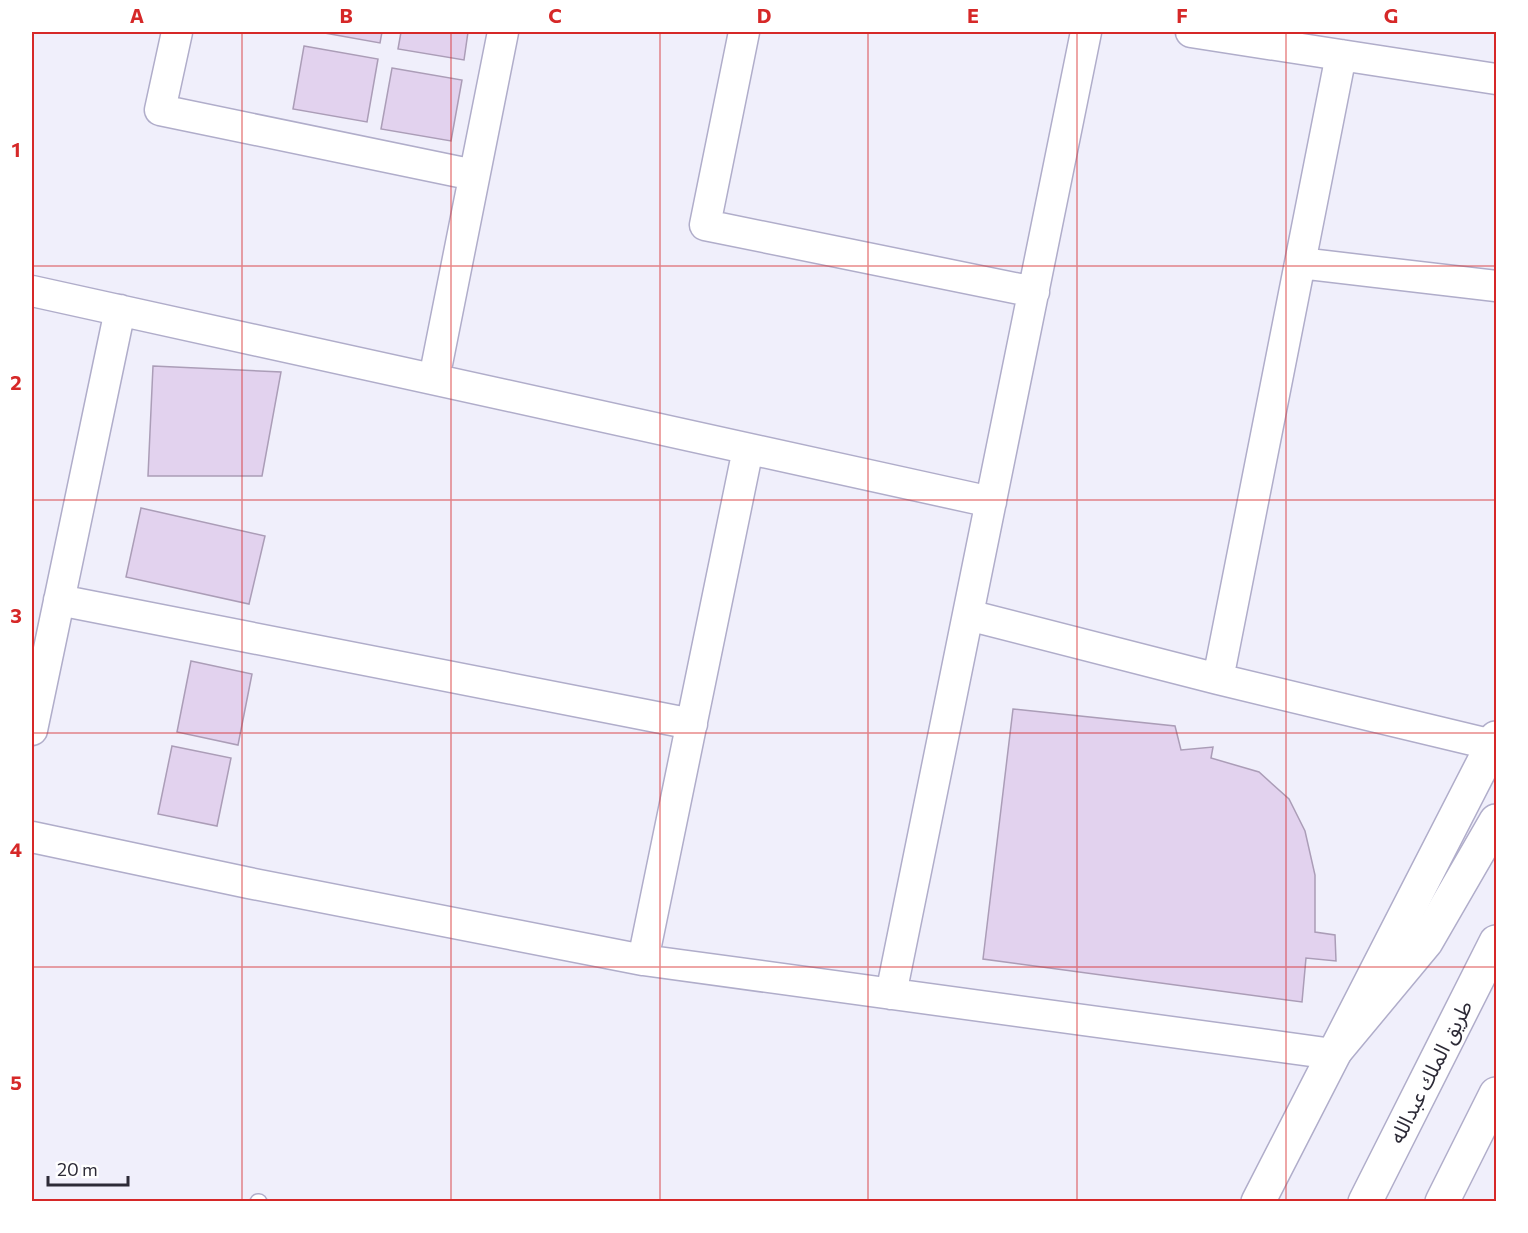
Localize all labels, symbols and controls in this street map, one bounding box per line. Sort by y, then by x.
text: A [130,3,144,27]
text: B [339,3,353,27]
text: C [548,3,562,27]
text: D [757,3,771,27]
text: E [967,3,979,27]
text: F [1176,3,1188,27]
text: G [1384,3,1398,27]
text: 1 [11,137,21,161]
text: 2 [10,370,22,394]
text: 3 [10,603,22,627]
text: 4 [10,837,22,861]
street label: طريق الملك عبدالله [1383,996,1478,1148]
text: 5 [10,1070,22,1094]
scale bar [48,1149,128,1187]
text: 20 m [57,1158,98,1180]

